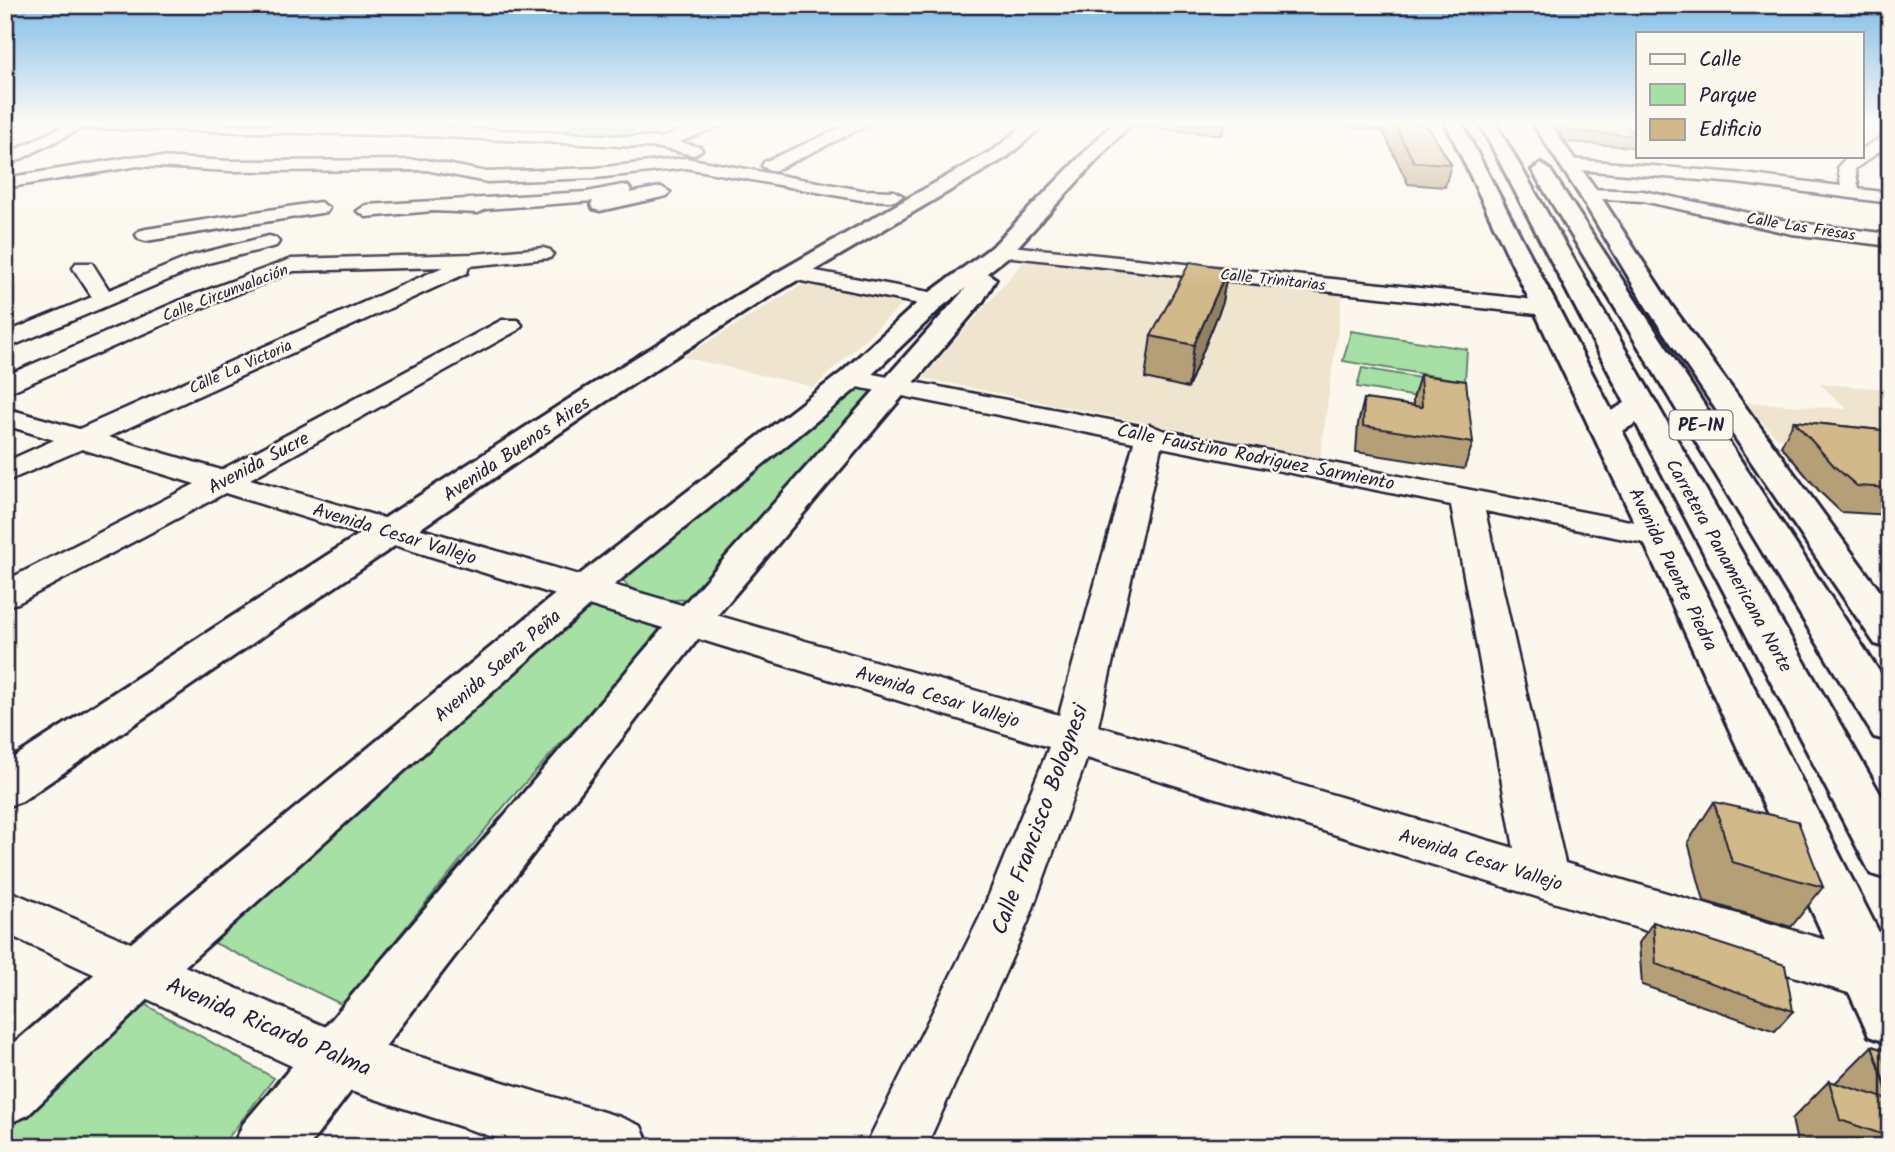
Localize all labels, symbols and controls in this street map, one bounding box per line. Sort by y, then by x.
legend [1636,32,1864,158]
text: Calle [1699,44,1742,77]
text: Parque [1699,80,1757,113]
text: Edificio [1699,114,1762,147]
street label: Calle Las Fresas [1744,207,1857,248]
street label: Calle Circunvalación [159,258,292,329]
street label: Calle Trinitarias [1219,263,1327,298]
street label: Calle La Victoria [185,333,296,401]
street label: Avenida Buenos Aires [437,389,597,510]
road number: PE-1N [1670,410,1732,440]
street label: Calle Faustino Rodriguez Sarmiento [1114,416,1397,500]
street label: Avenida Sucre [203,424,316,503]
street label: Carretera Panamericana Norte [1657,453,1800,679]
street label: Avenida Puente Piedra [1620,483,1725,657]
street label: Avenida Cesar Vallejo [309,496,480,574]
street label: Avenida Saenz Peña [428,603,569,730]
street label: Avenida Cesar Vallejo [852,659,1023,737]
street label: Calle Francisco Bolognesi [982,698,1100,940]
street label: Avenida Cesar Vallejo [1395,822,1566,900]
street label: Avenida Ricardo Palma [160,968,376,1087]

